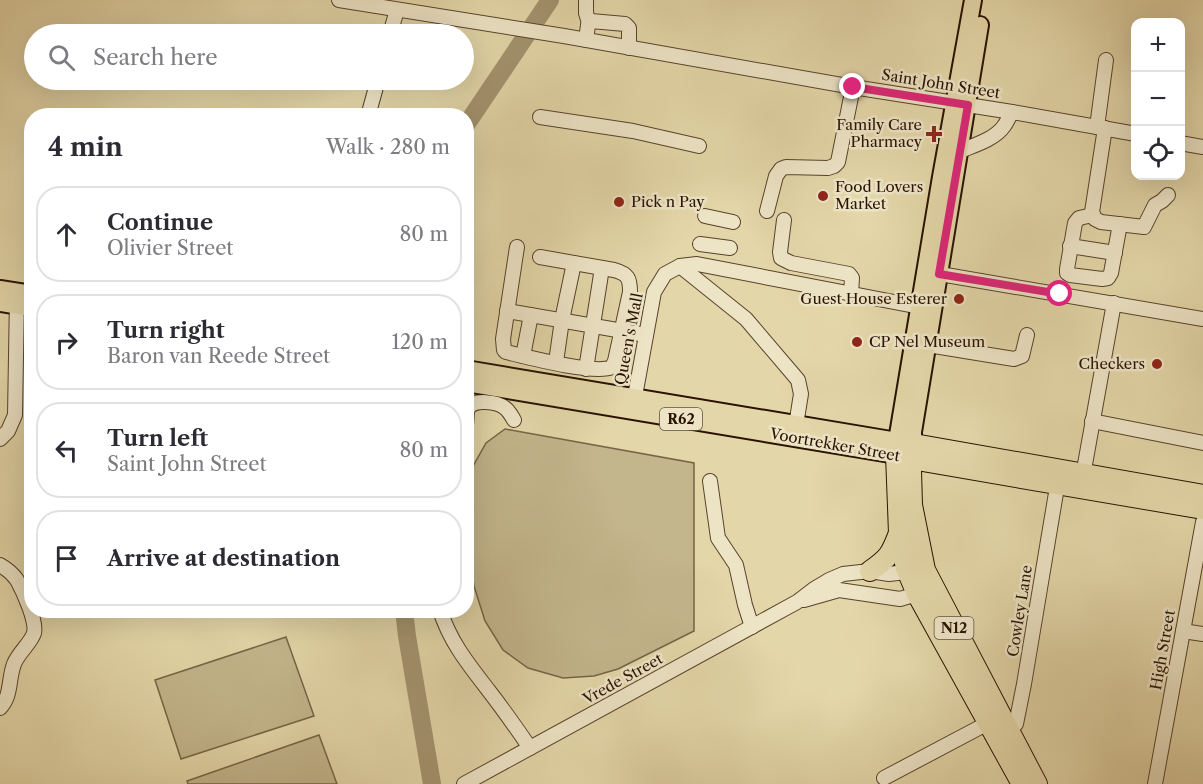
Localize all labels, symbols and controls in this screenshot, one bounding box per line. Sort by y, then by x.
map controls [1131,18,1185,180]
button: + [1131,18,1185,72]
search box [24,24,474,90]
icon: search [45,41,78,74]
text: Search here [93,44,218,71]
street label: Saint John Street [880,65,1002,102]
button: − [1131,72,1185,126]
route end [839,73,865,99]
place label: Family Care Pharmacy [836,115,923,151]
button: locate [1131,126,1185,180]
marker: Family Care Pharmacy [927,127,941,141]
text: 4 min [48,131,123,163]
text: Walk · 280 m [326,135,450,159]
place label: Food Lovers Market [835,177,923,213]
marker: Food Lovers Market [816,189,830,203]
place label: Pick n Pay [631,192,705,211]
marker: Pick n Pay [612,195,626,209]
text: Continue [107,209,213,236]
icon: ahead [50,218,83,251]
text: 80 m [400,222,448,246]
text: Olivier Street [107,236,233,260]
route start [1046,280,1072,306]
place label: Guest House Esterer [800,289,948,308]
street label: Queen's Mall [610,291,647,386]
marker: Guest House Esterer [952,292,966,306]
text: Turn right [107,317,225,344]
icon: right [50,326,83,359]
text: 120 m [391,330,448,354]
place label: CP Nel Museum [869,332,985,351]
marker: CP Nel Museum [850,335,864,349]
text: Baron van Reede Street [107,344,330,368]
place label: Checkers [1078,354,1145,373]
marker: Checkers [1150,357,1164,371]
road number: R62 [660,408,702,430]
street label: Voortrekker Street [768,424,902,465]
text: Turn left [107,425,208,452]
icon: left [50,434,83,467]
text: 80 m [400,438,448,462]
text: Saint John Street [107,452,267,476]
icon: arrive [50,542,83,575]
text: Arrive at destination [107,545,340,572]
street label: Cowley Lane [1003,564,1036,658]
street label: High Street [1146,608,1179,692]
road number: N12 [934,617,974,639]
street label: Vrede Street [579,649,667,709]

